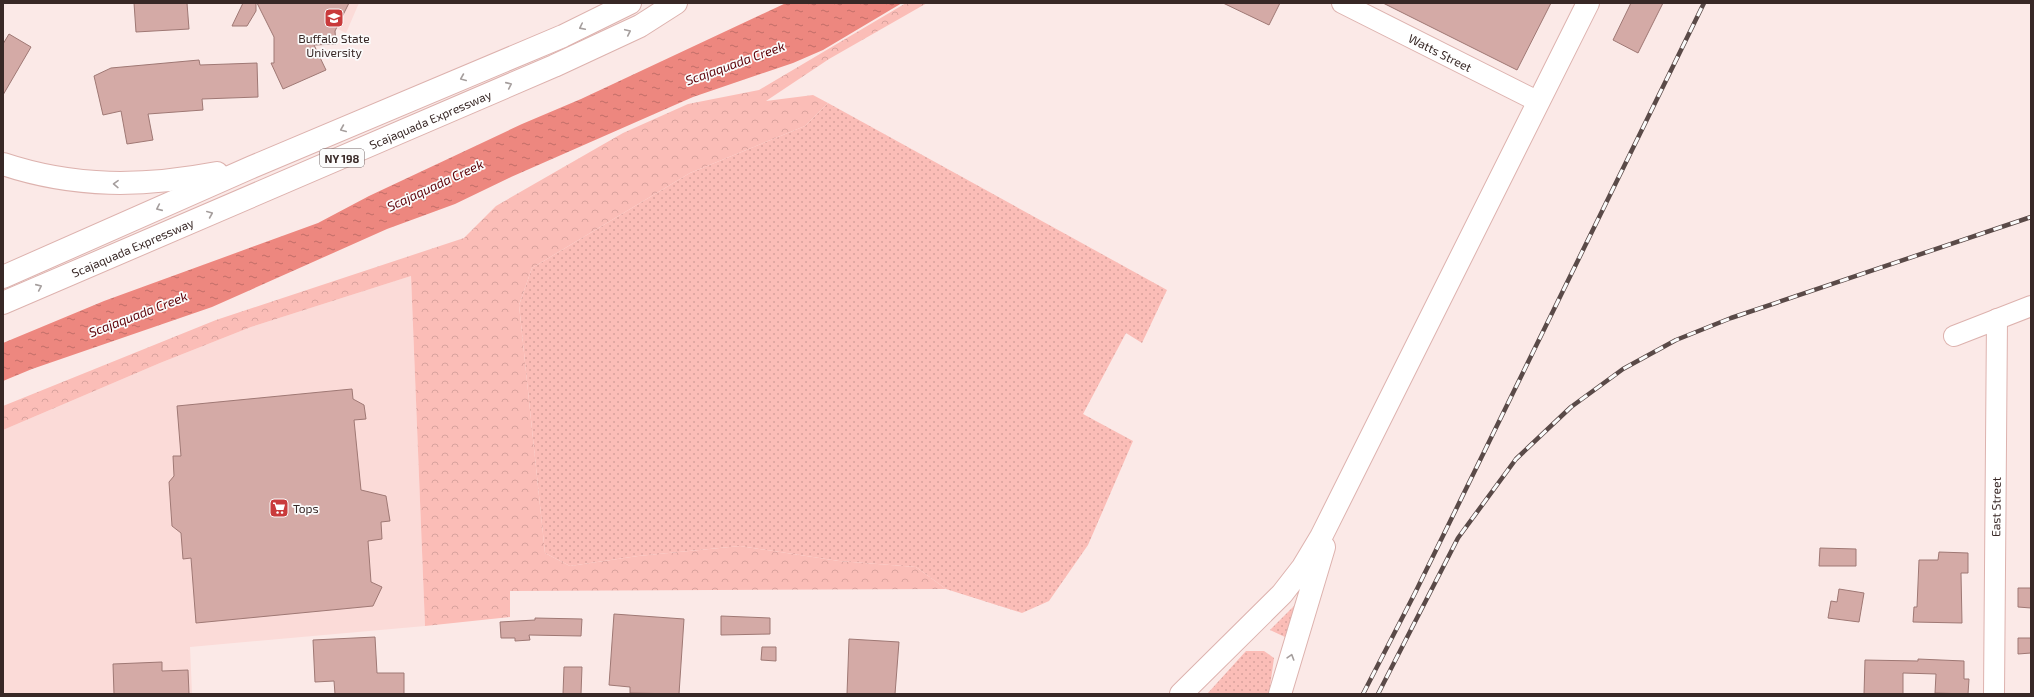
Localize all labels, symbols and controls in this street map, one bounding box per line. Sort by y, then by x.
school or university icon: Buffalo State University [323,7,345,29]
one-way arrow [579,22,586,30]
one-way arrow [623,29,631,37]
place label: Buffalo State University [298,31,370,59]
street label: Watts Street [1406,31,1475,74]
water label: Scajaquada Creek [683,37,787,88]
one-way arrow [459,74,466,82]
one-way arrow [506,82,513,90]
street label: Scajaquada Expressway [367,87,494,152]
one-way arrow [340,124,348,132]
road number: NY 198 [320,149,364,167]
water label: Scajaquada Creek [384,156,486,214]
one-way arrow [113,180,119,188]
one-way arrow [156,203,164,211]
one-way arrow [206,210,213,218]
street label: Scajaquada Expressway [69,215,196,280]
one-way arrow [34,284,42,292]
water label: Scajaquada Creek [86,288,190,340]
street label: East Street [1988,476,2003,537]
supermarket icon: Tops [268,497,290,519]
place label: Tops [293,501,319,515]
one-way arrow [1286,653,1295,660]

